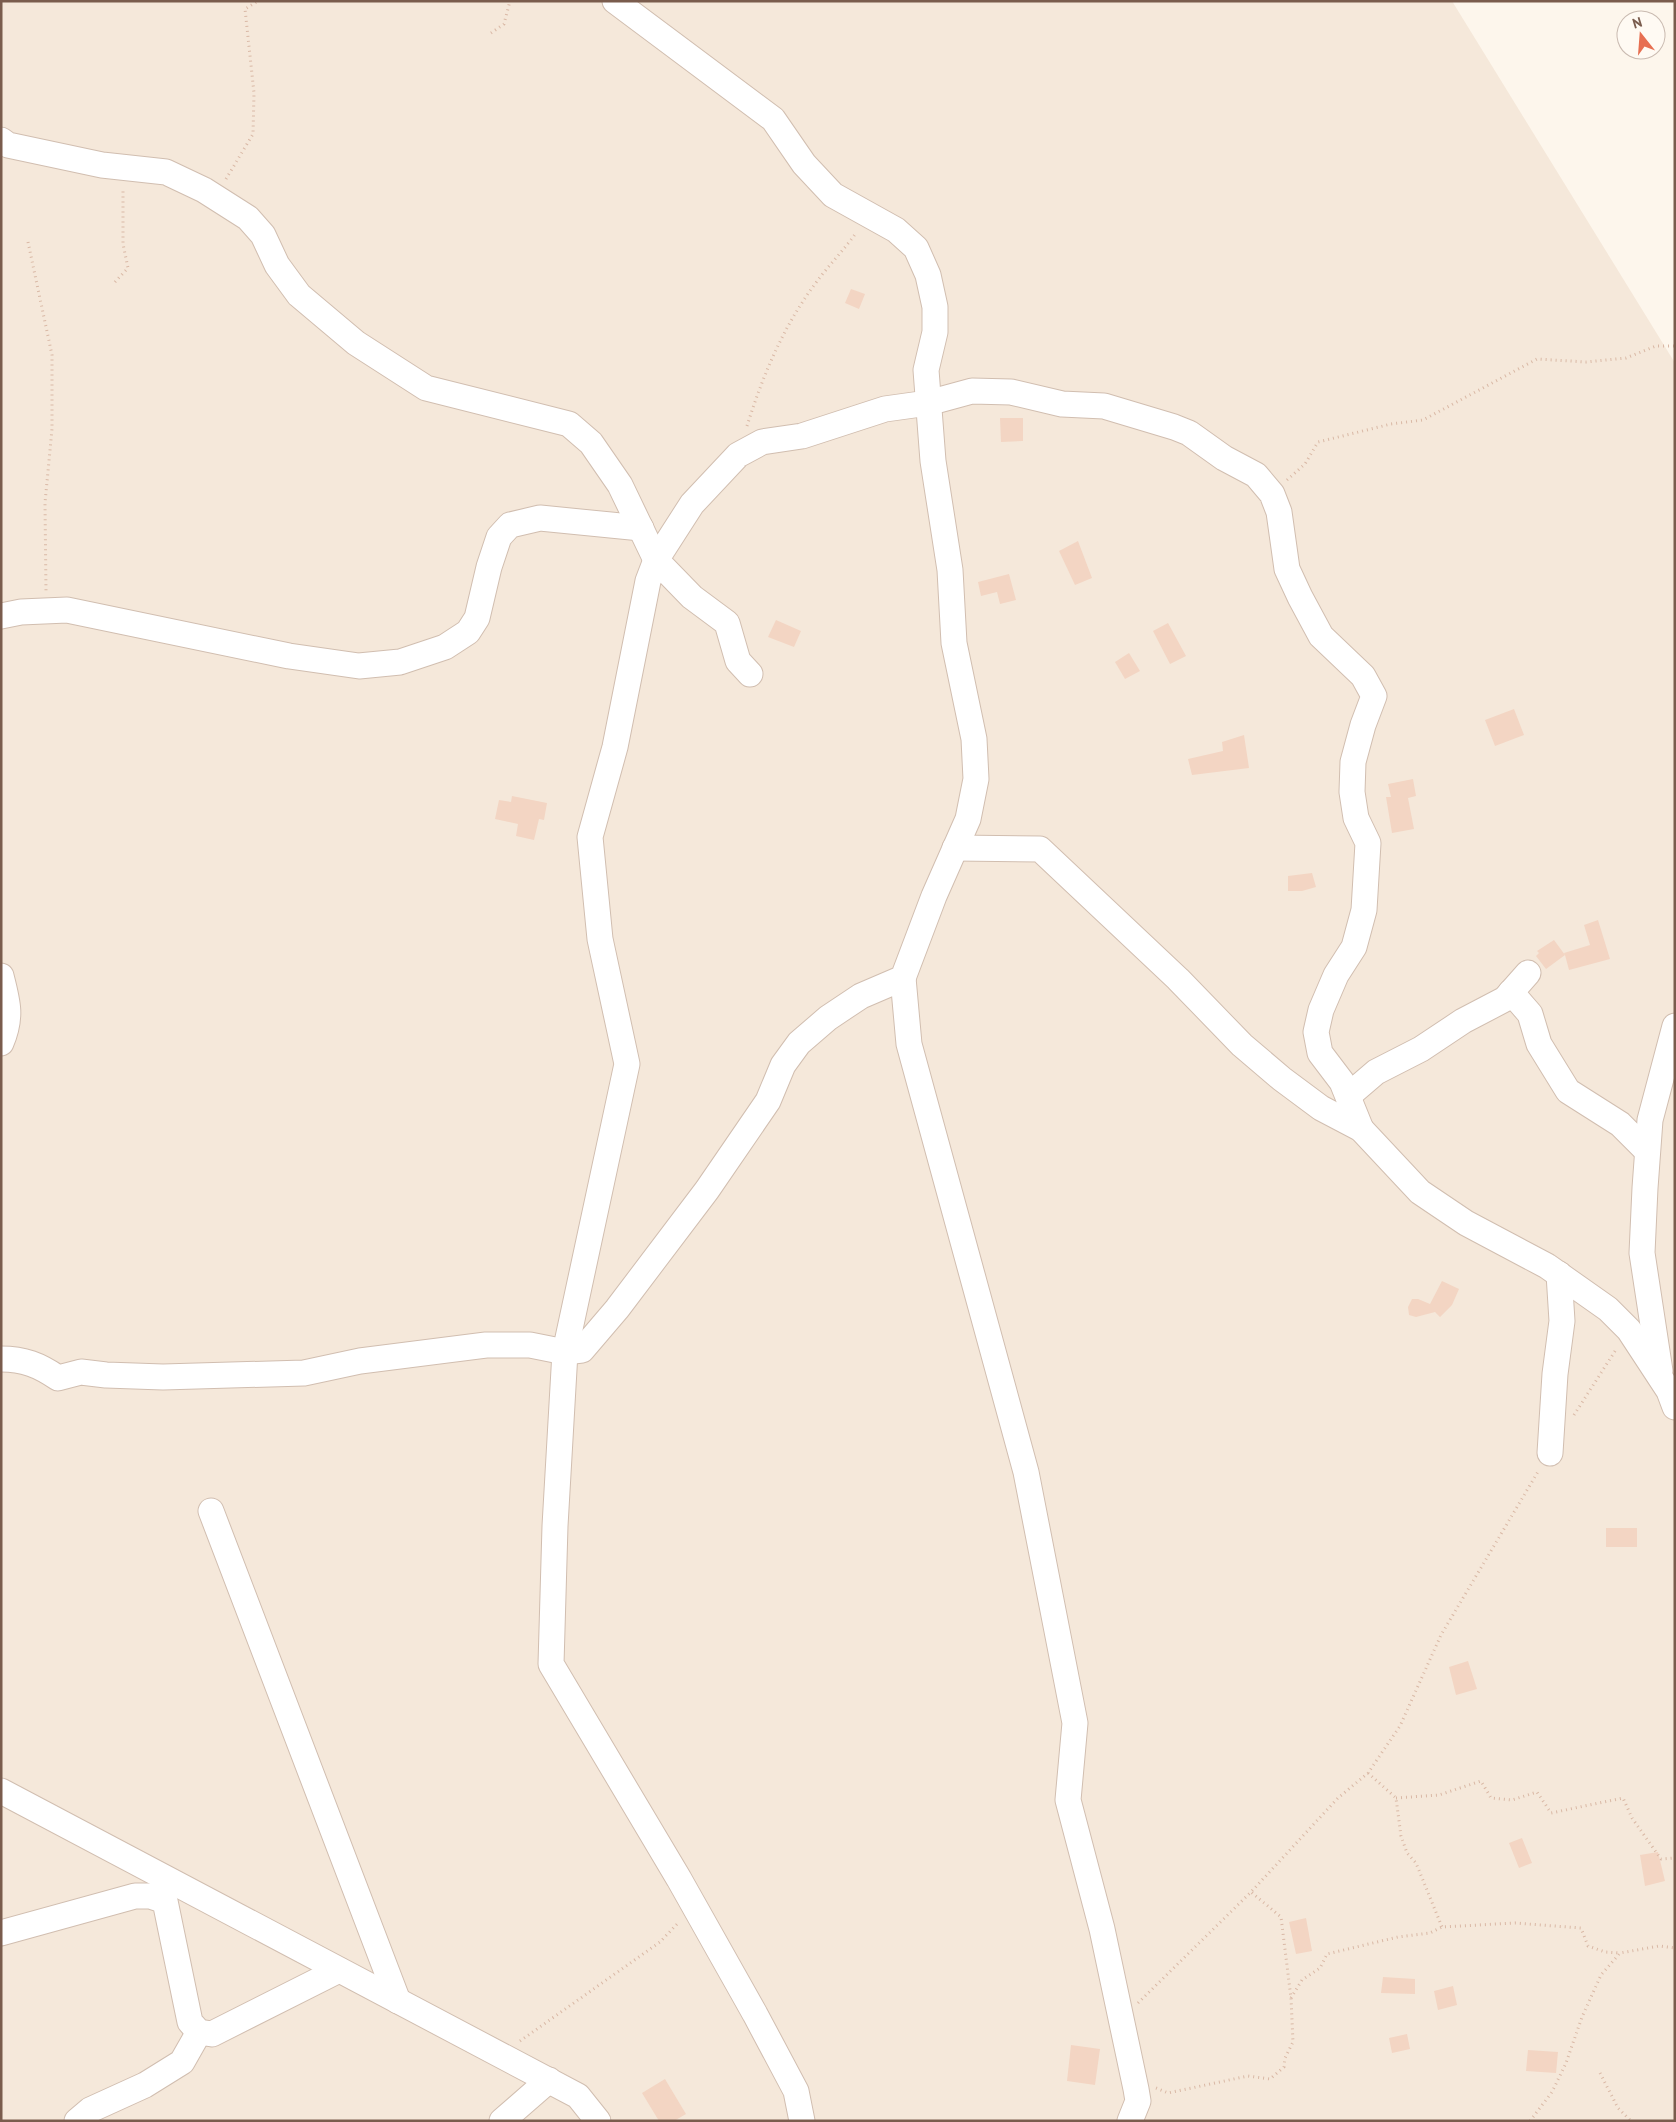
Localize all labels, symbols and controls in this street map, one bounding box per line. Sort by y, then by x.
north arrow [1616,10,1666,60]
text: N [1630,13,1644,33]

